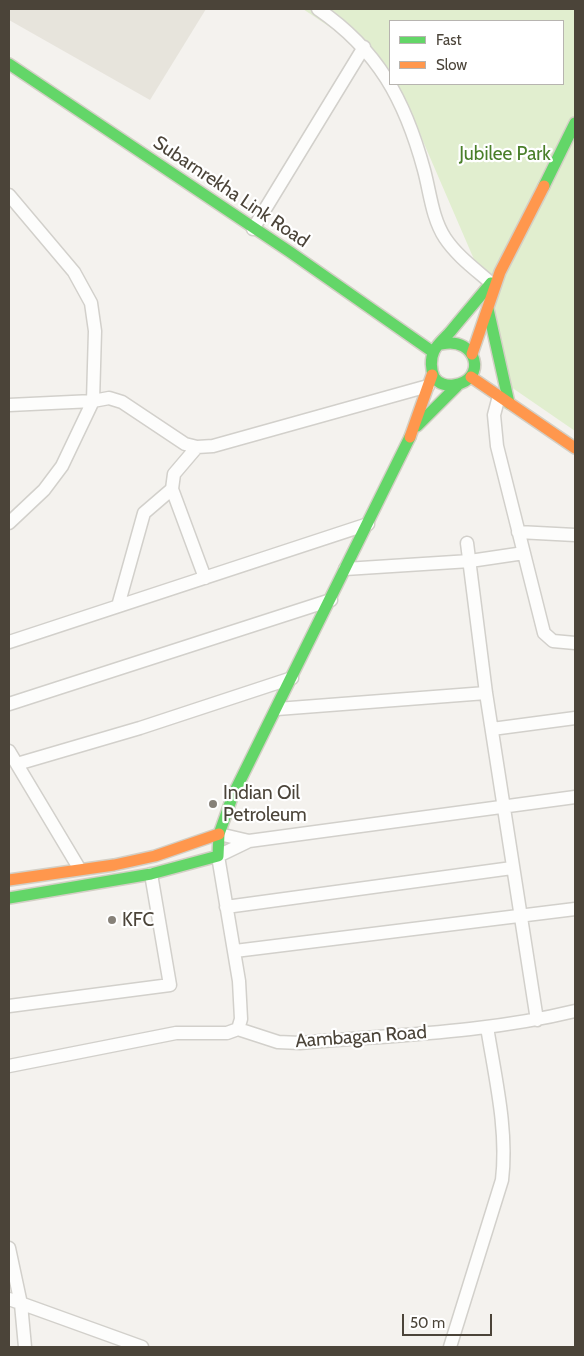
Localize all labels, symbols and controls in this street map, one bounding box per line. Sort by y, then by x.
legend [389,20,564,85]
text: Fast [436,31,461,49]
text: Slow [436,56,467,74]
street label: Subarnrekha Link Road [149,131,313,253]
park label: Jubilee Park [459,143,551,165]
place label: Indian Oil Petroleum [223,782,307,826]
marker: Indian Oil Petroleum [207,798,219,810]
place label: KFC [122,909,154,931]
marker: KFC [106,914,118,926]
street label: Aambagan Road [294,1021,428,1053]
scale bar [404,1304,494,1336]
text: 50 m [410,1314,445,1332]

